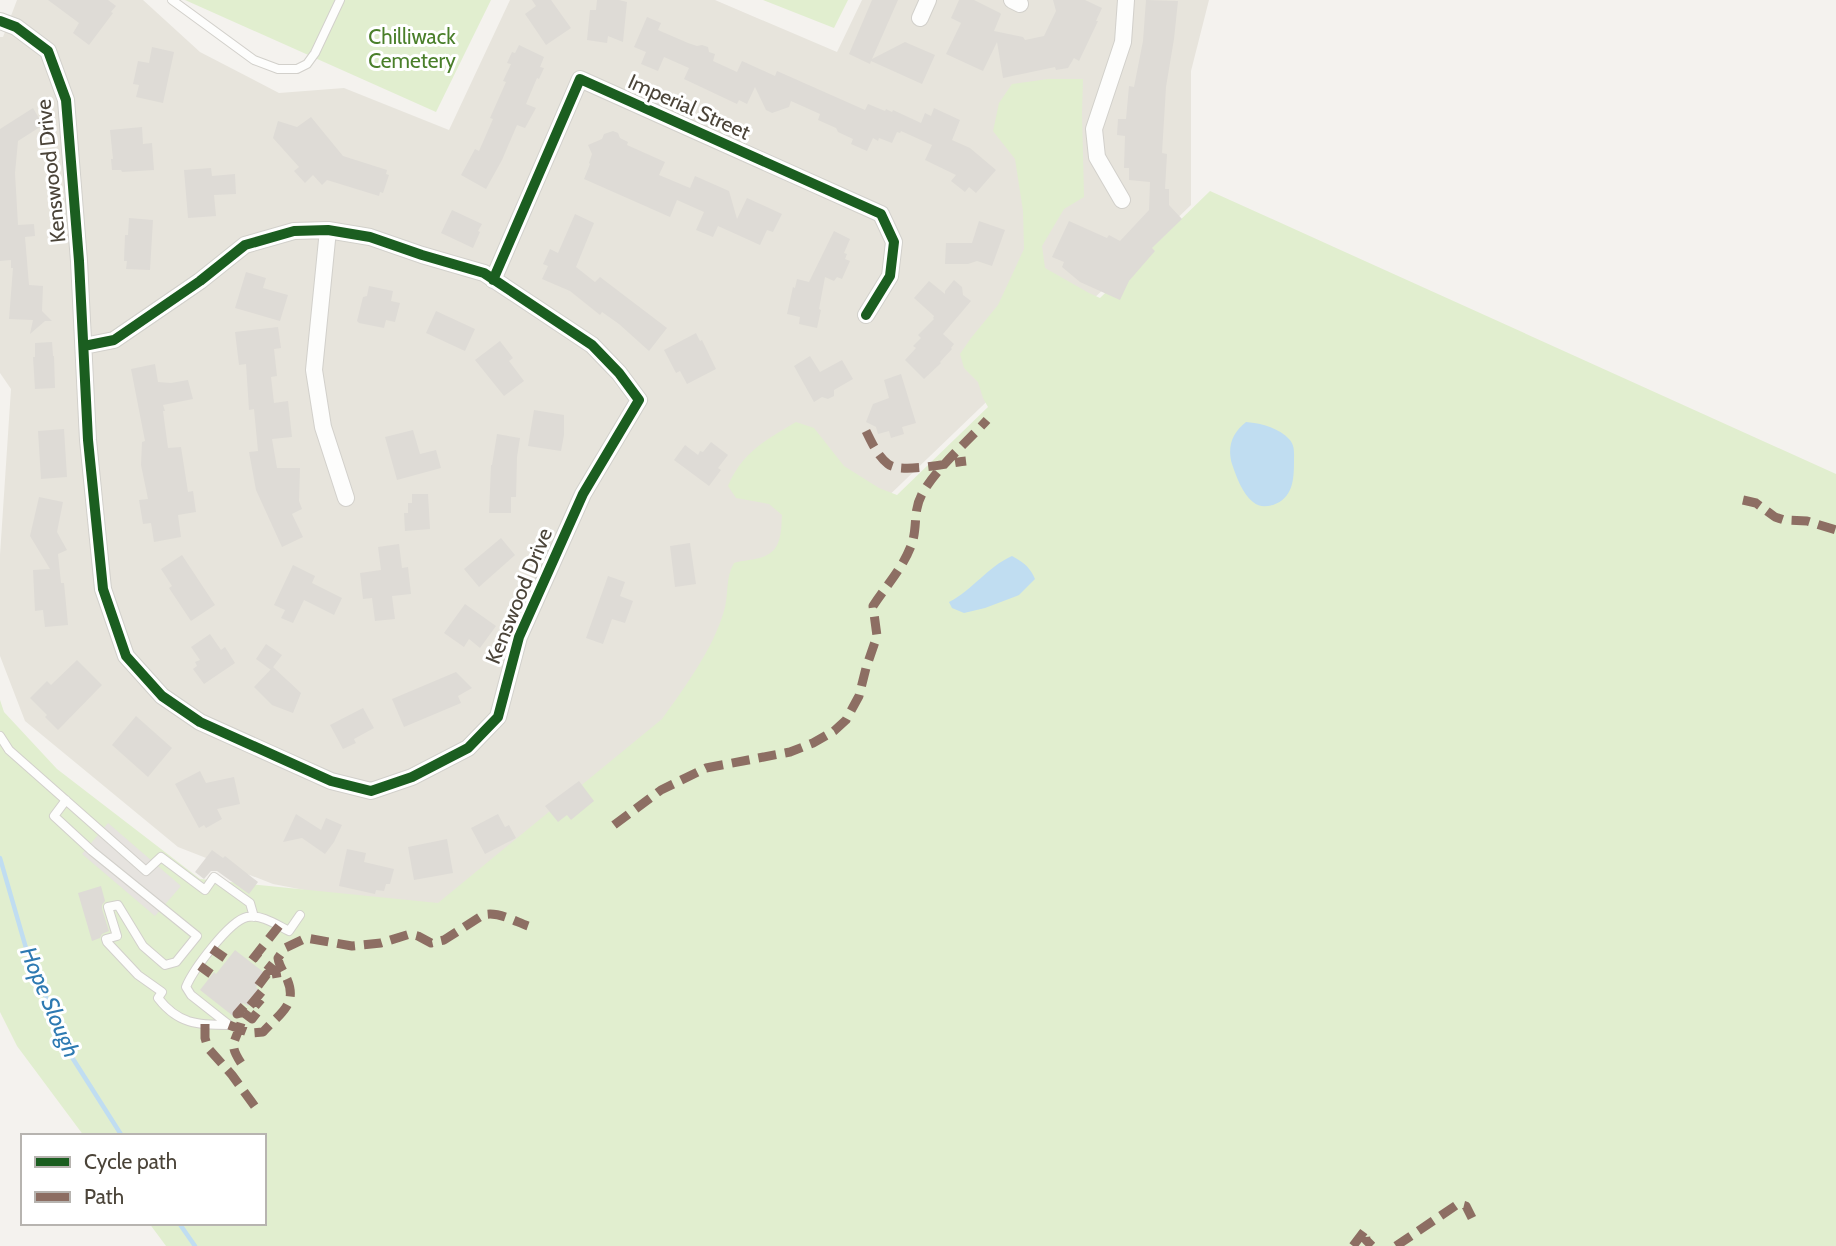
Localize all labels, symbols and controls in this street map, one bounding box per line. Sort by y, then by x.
park label: Chilliwack Cemetery [368,24,456,73]
street label: Imperial Street [624,69,754,145]
street label: Kenswood Drive [31,98,70,244]
street label: Kenswood Drive [480,524,557,667]
water label: Hope Slough [14,942,86,1062]
legend [21,1134,266,1225]
text: Cycle path [84,1149,177,1174]
text: Path [84,1184,124,1209]

